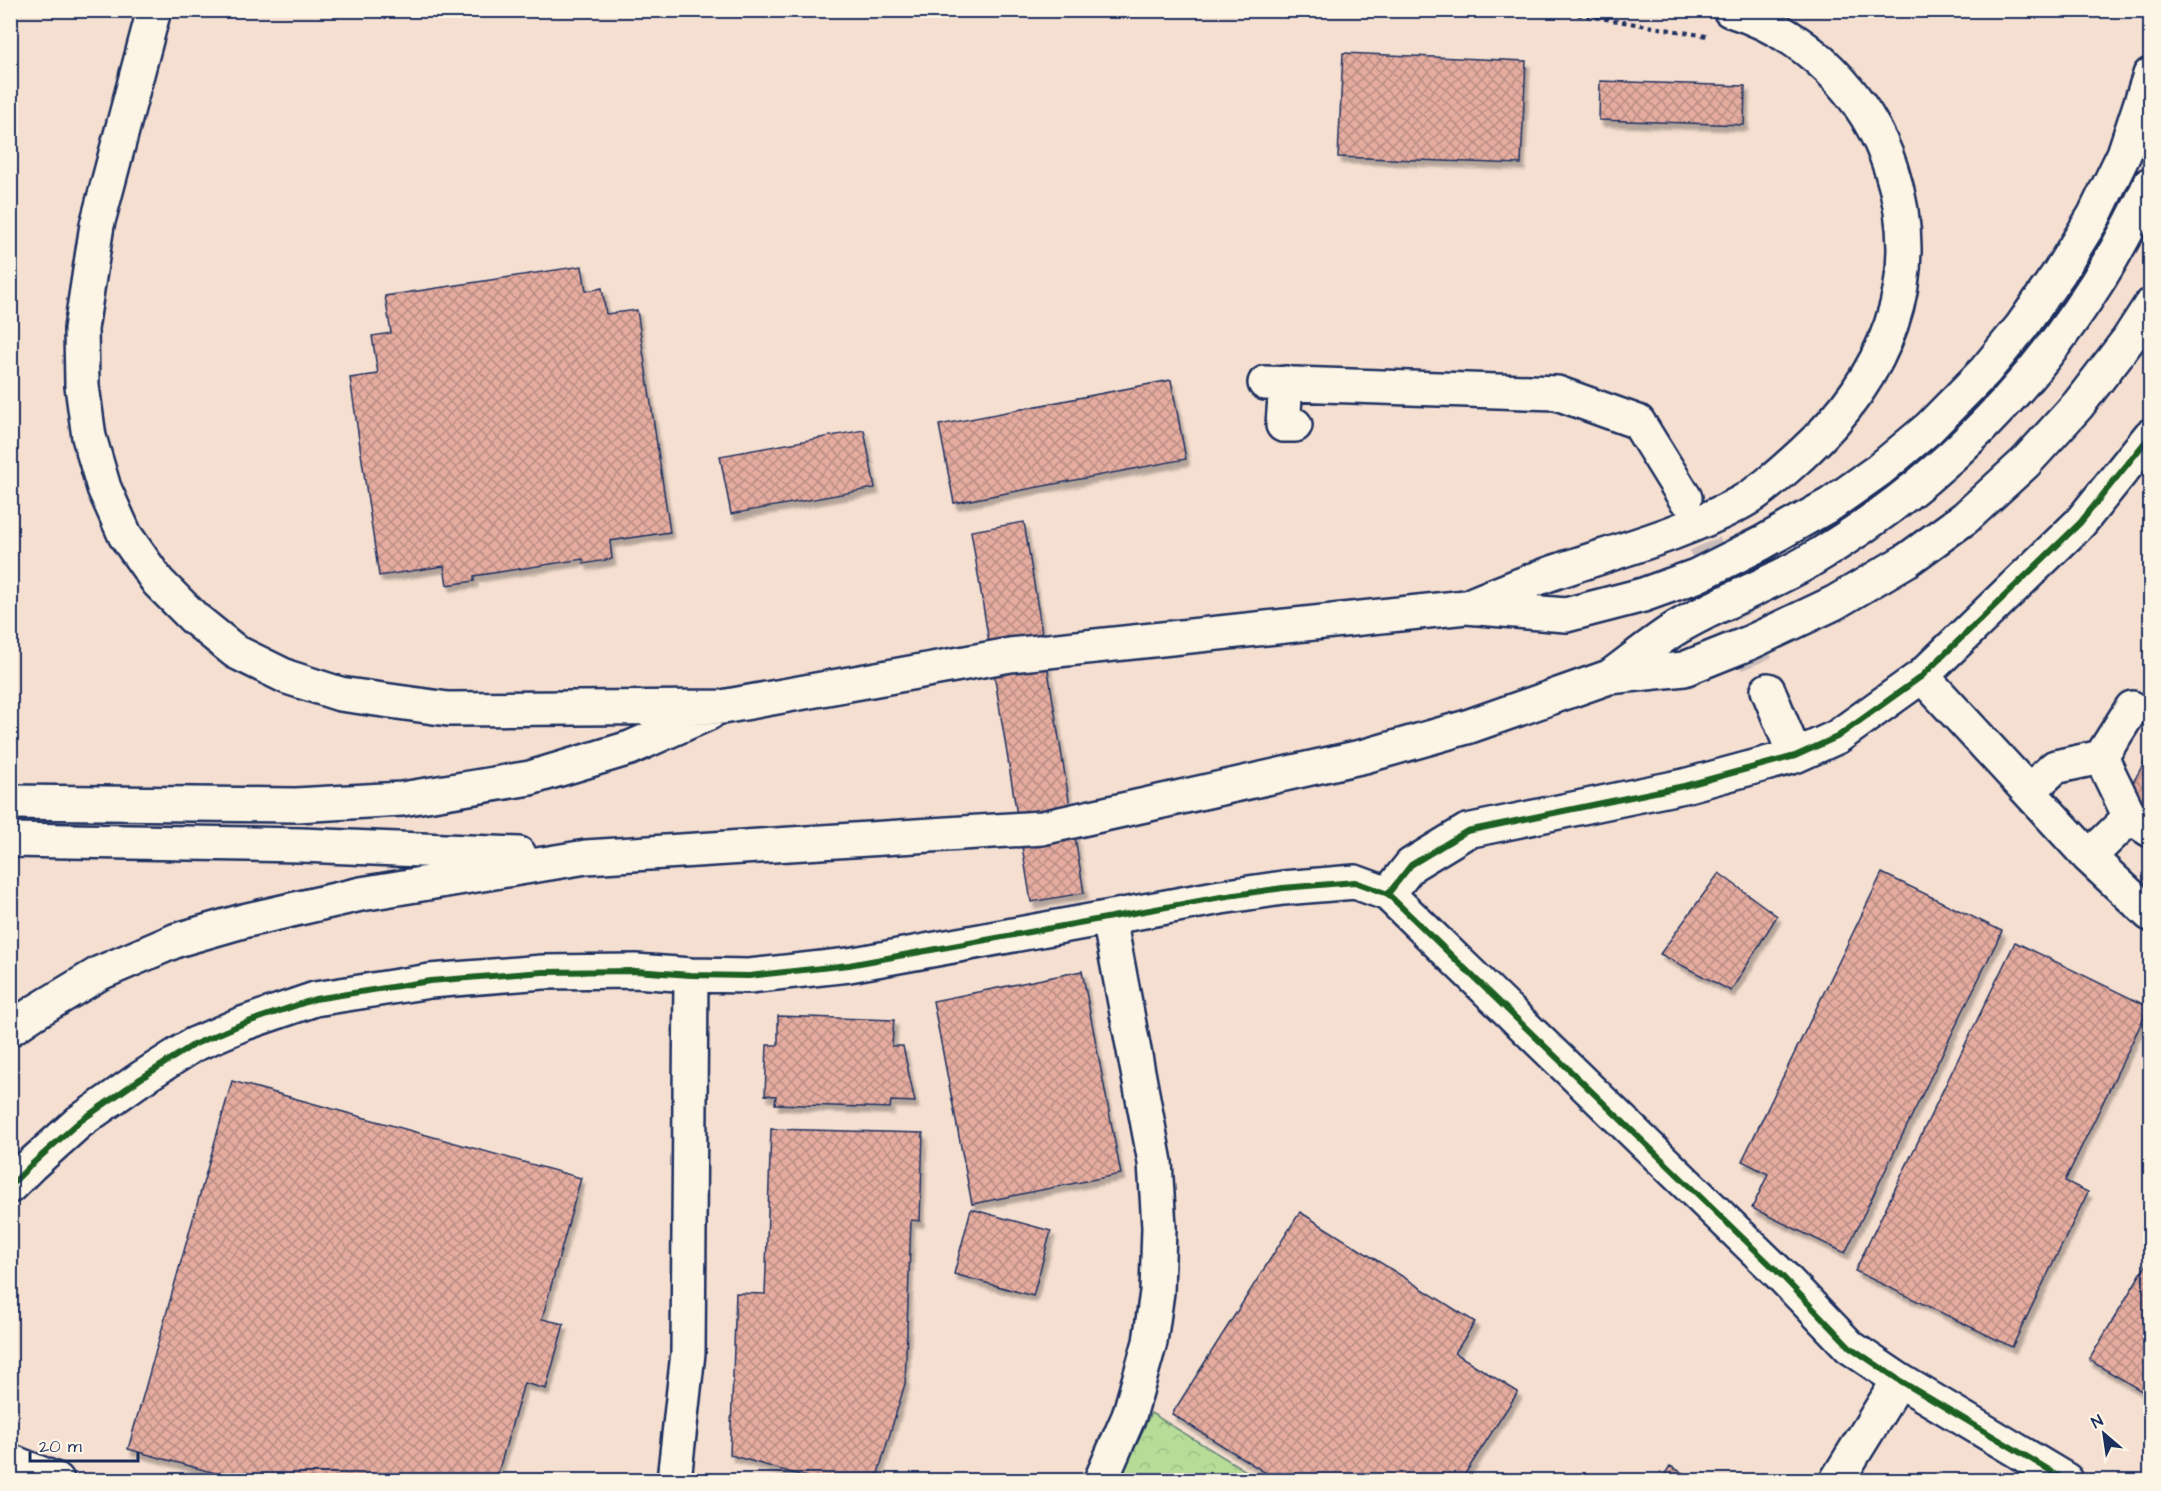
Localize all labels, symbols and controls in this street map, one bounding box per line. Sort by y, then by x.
north arrow [2074,1404,2134,1464]
text: N [2087,1410,2107,1434]
scale bar [30,1425,138,1463]
text: 20 m [39,1434,82,1459]

